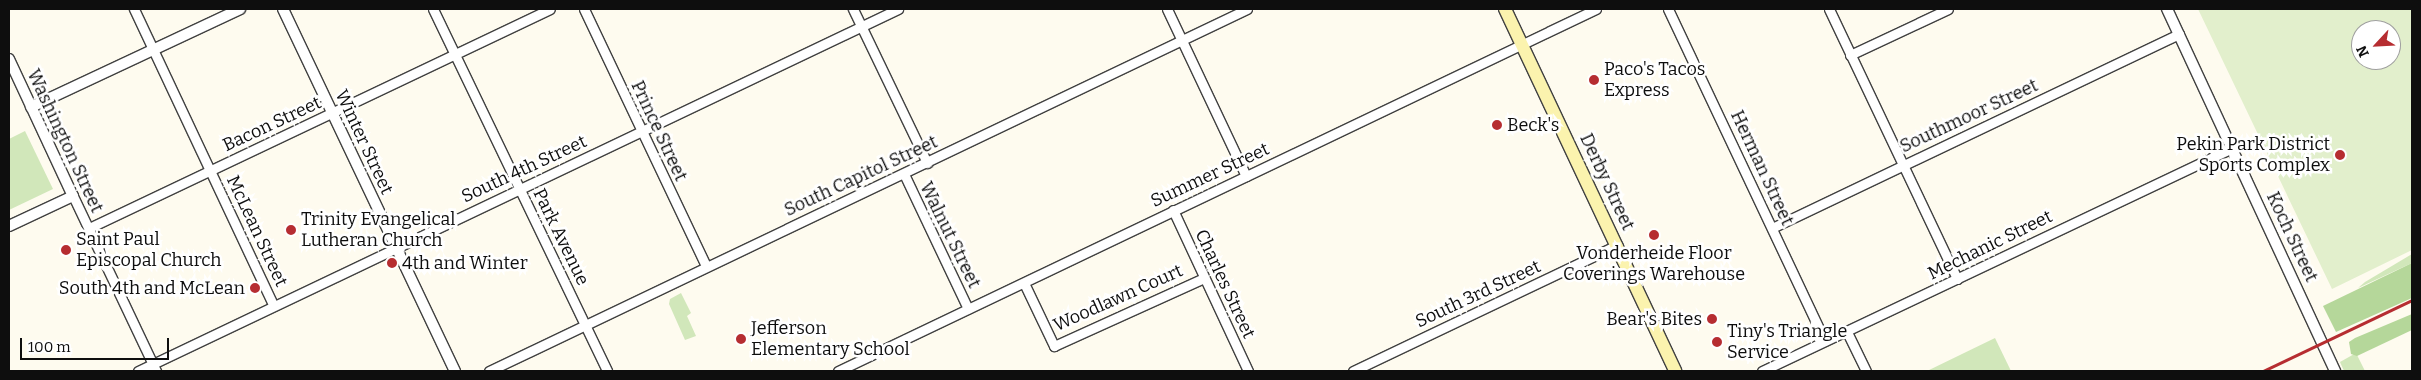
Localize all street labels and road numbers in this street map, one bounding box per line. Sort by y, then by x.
street label: Washington Street [22,66,108,216]
street label: Southmoor Street [1897,75,2041,157]
street label: Prince Street [626,77,692,185]
street label: Winter Street [330,86,398,198]
street label: Bacon Street [219,92,325,156]
street label: Herman Street [1726,107,1798,229]
street label: Derby Street [1575,130,1639,234]
street label: South 4th Street [458,131,590,207]
street label: South Capitol Street [781,131,941,221]
street label: Summer Street [1147,138,1273,212]
street label: McLean Street [222,172,292,290]
street label: Walnut Street [915,178,985,292]
street label: Park Avenue [528,185,594,289]
street label: Koch Street [2262,189,2322,285]
street label: Mechanic Street [1924,205,2056,285]
street label: Charles Street [1190,226,1260,342]
street label: South 3rd Street [1412,256,1544,332]
street label: Woodlawn Court [1050,260,1186,336]

